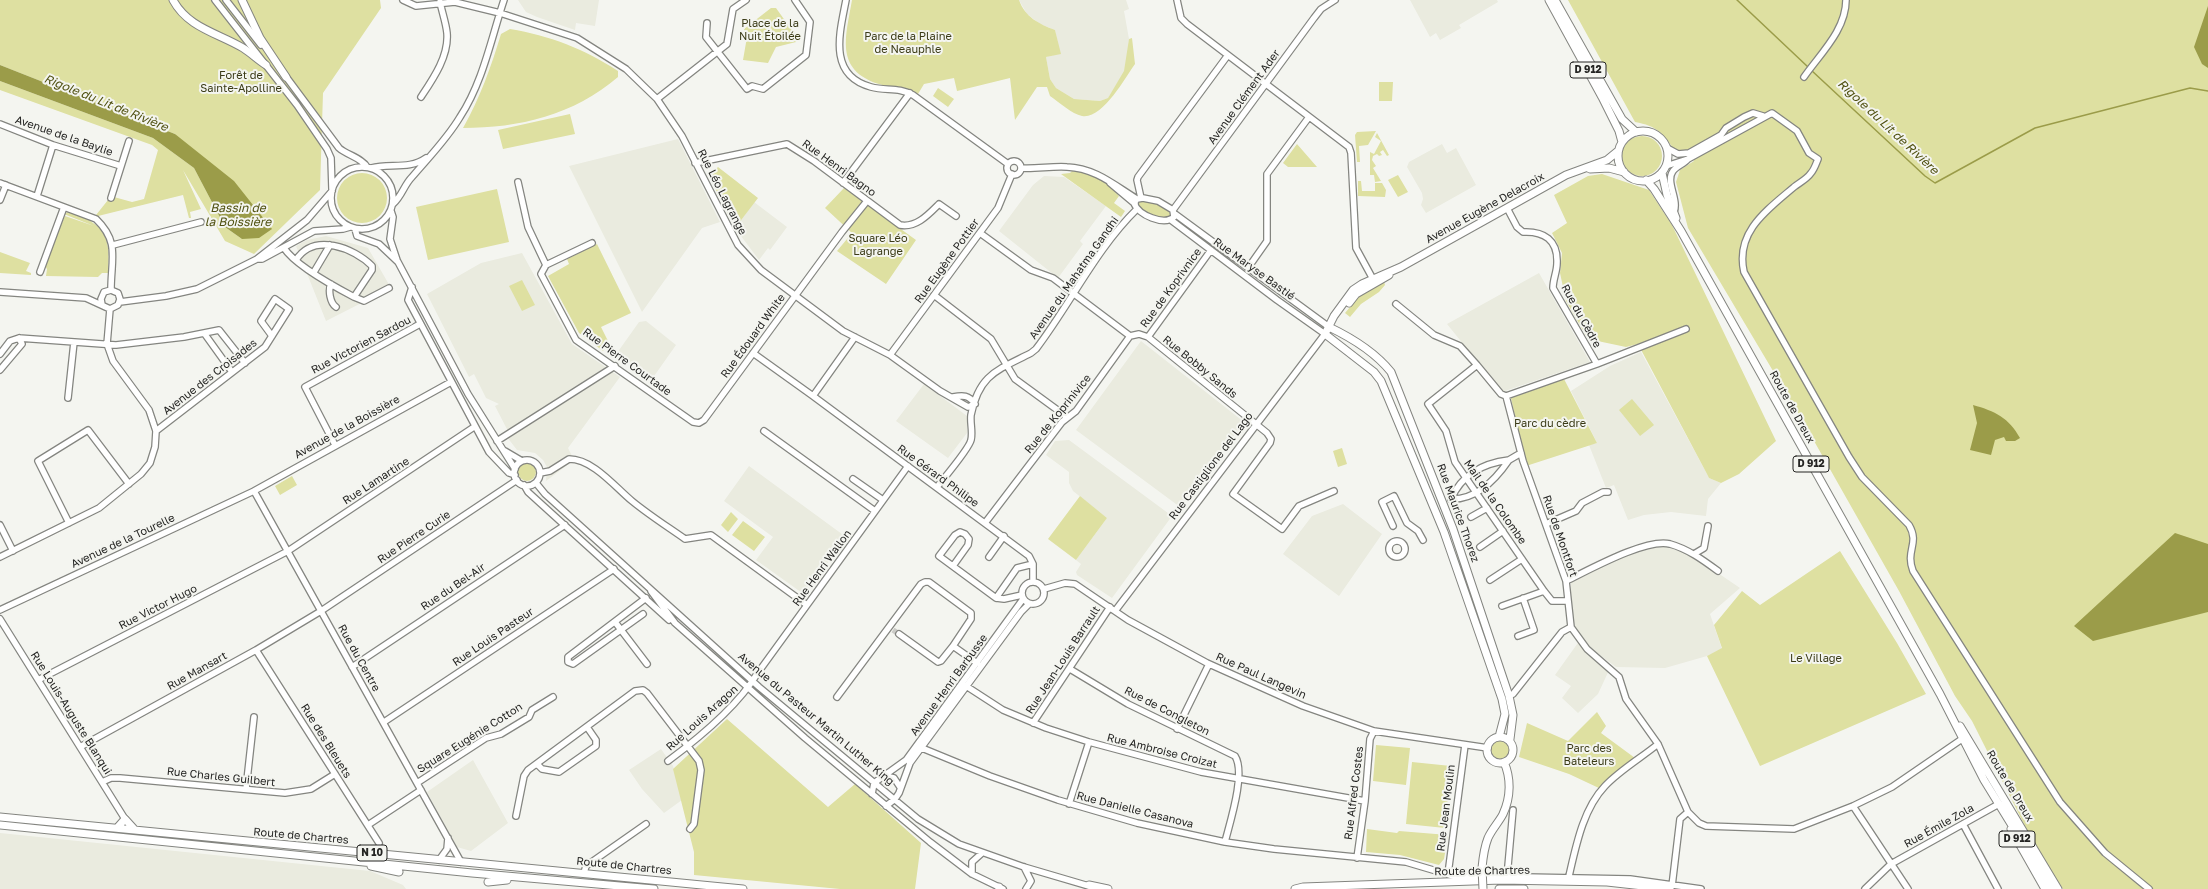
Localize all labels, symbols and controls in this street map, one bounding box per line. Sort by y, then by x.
park label: Place de la Nuit Étoilée [739,17,801,43]
park label: Parc de la Plaine de Neauphle [864,30,952,56]
street label: Avenue Clément Ader [1205,47,1283,147]
road number: D 912 [1570,62,1606,78]
park label: Forêt de Sainte-Apolline [200,69,282,95]
water label: Rigole du Lit de Rivière [42,72,170,134]
water label: Rigole du Lit de Rivière [1835,77,1941,177]
street label: Avenue de la Baylie [13,113,115,159]
street label: Rue Henri Bagno [799,137,879,199]
street label: Rue Léo Lagrange [695,147,749,237]
street label: Avenue Eugène Delacroix [1423,170,1547,246]
water label: Bassin de la Boissière [205,201,271,229]
street label: Avenue du Mahatma Gandhi [1027,214,1121,342]
street label: Rue Eugène Pottier [912,216,982,306]
park label: Square Léo Lagrange [848,232,908,258]
street label: Rue Maryse Bastié [1211,235,1297,303]
street label: Rue de Koprivnice [1138,246,1204,330]
street label: Rue du Cèdre [1558,282,1604,350]
street label: Rue Édouard White [718,291,788,381]
street label: Rue Victorien Sardou [309,313,413,377]
street label: Rue Pierre Courtade [580,325,674,399]
street label: Rue Bobby Sands [1160,333,1240,401]
street label: Avenue des Croisades [160,336,260,418]
street label: Route de Dreux [1767,368,1817,446]
street label: Rue de Koprinivice [1022,372,1094,456]
street label: Avenue de la Boissière [292,393,402,461]
street label: Rue Castiglione del Lago [1166,410,1256,522]
park label: Parc du cèdre [1514,417,1586,431]
street label: Rue Gérard Philipe [895,442,981,510]
street label: Rue Lamartine [340,455,412,507]
road number: D 912 [1793,456,1829,472]
street label: Mail de la Colombe [1461,457,1529,547]
street label: Rue Maurice Thorez [1434,462,1482,564]
street label: Rue de Montfort [1540,493,1580,579]
street label: Rue Pierre Curie [375,508,453,566]
street label: Avenue de la Tourelle [69,511,177,571]
street label: Rue Henri Wallon [790,527,854,609]
street label: Rue du Bel-Air [418,561,488,613]
street label: Rue Victor Hugo [117,582,199,632]
street label: Rue Jean-Louis Barrault [1023,603,1103,717]
street label: Rue Louis Pasteur [450,605,536,669]
street label: Rue du Centre [335,622,383,694]
street label: Avenue Henri Barbusse [908,632,990,738]
street label: Rue Louis-Auguste Blanqui [28,649,114,777]
street label: Rue Mansart [165,649,229,693]
street label: Avenue du Pasteur Martin Luther King [735,650,897,788]
street label: Rue Paul Langevin [1214,650,1308,702]
park label: Le Village [1790,652,1842,666]
street label: Rue Louis Aragon [663,682,741,754]
street label: Rue de Congleton [1122,684,1212,738]
street label: Square Eugénie Cotton [415,700,525,776]
street label: Rue des Bleuets [298,701,354,781]
street label: Rue Ambroise Croizat [1106,731,1218,771]
park label: Parc des Bateleurs [1564,742,1614,768]
street label: Rue Alfred Costes [1342,745,1366,841]
street label: Route de Dreux [1983,748,2037,824]
street label: Rue Jean Moulin [1434,764,1458,852]
street label: Rue Charles Guilbert [166,765,276,789]
street label: Rue Danielle Casanova [1075,789,1195,831]
street label: Rue Émile Zola [1902,801,1976,851]
street label: Route de Chartres [253,825,349,847]
road number: D 912 [1999,831,2035,847]
road number: N 10 [357,845,387,861]
street label: Route de Chartres [576,854,672,878]
street label: Route de Chartres [1434,864,1530,878]

